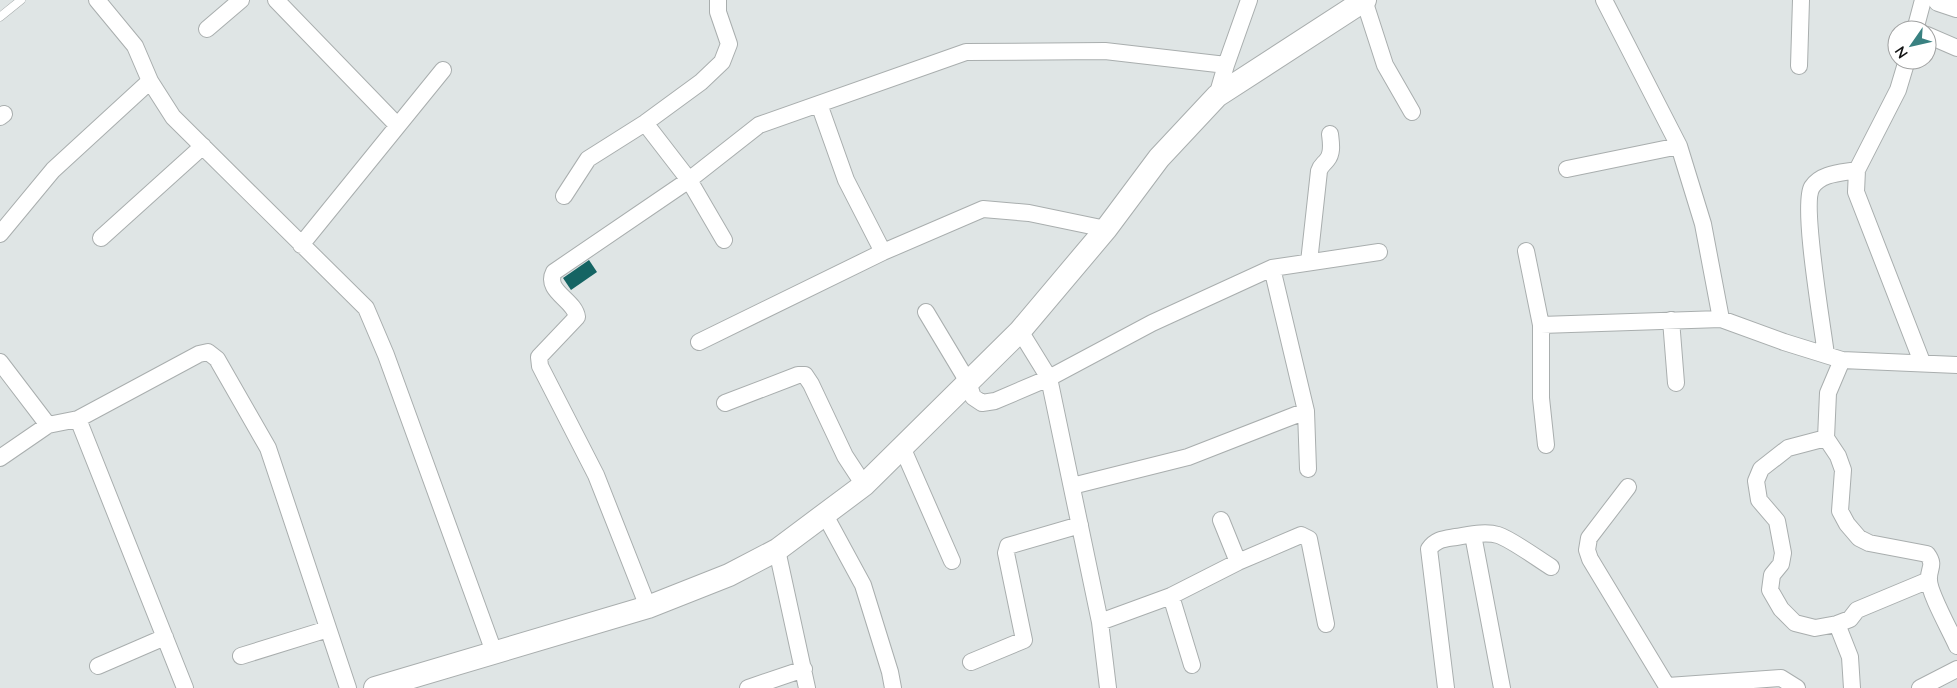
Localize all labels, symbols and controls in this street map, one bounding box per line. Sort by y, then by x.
north arrow [1887,20,1937,70]
text: N [1891,43,1911,62]

